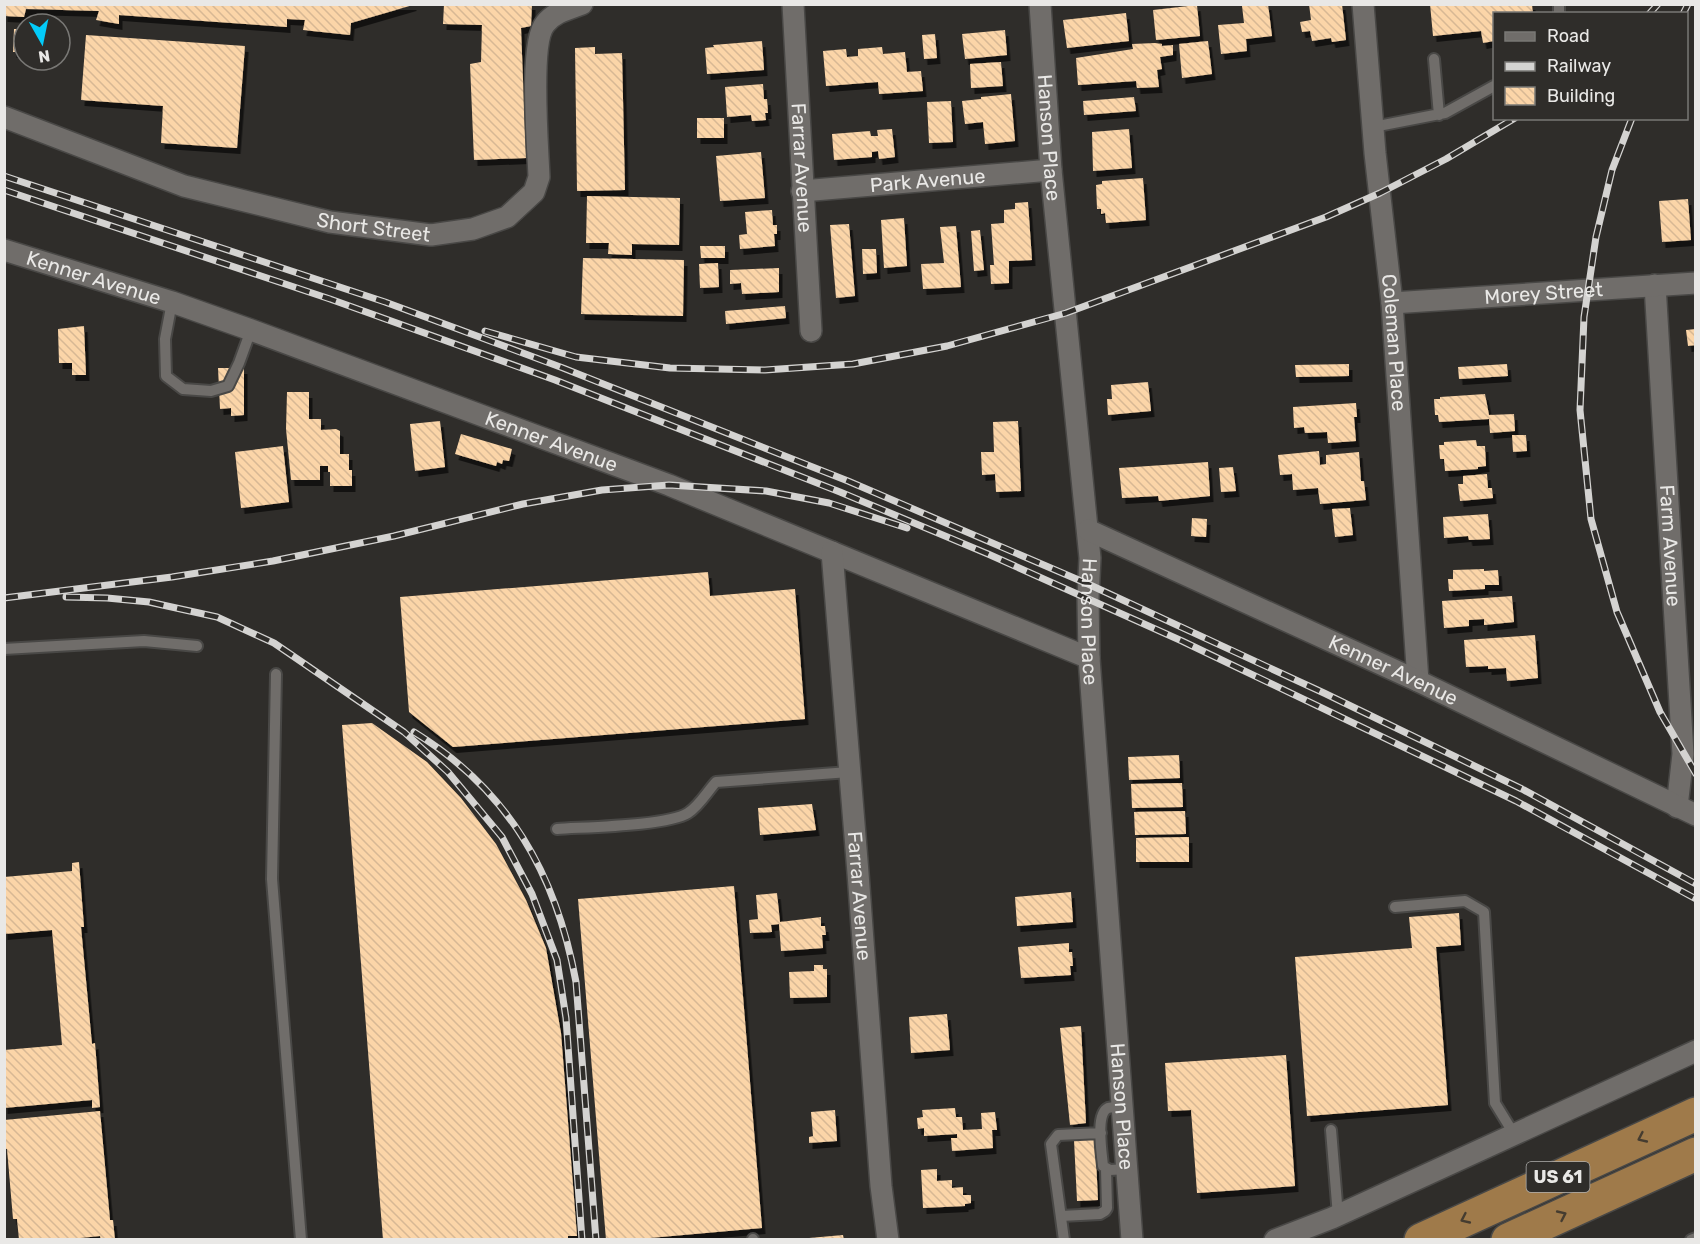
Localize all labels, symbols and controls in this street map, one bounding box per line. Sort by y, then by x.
north arrow [12,12,72,72]
legend [1493,12,1688,120]
text: Road [1547,25,1590,47]
text: N [37,46,51,67]
text: Railway [1547,55,1611,77]
street label: Hanson Place [1033,73,1066,202]
text: Building [1547,85,1615,107]
street label: Farrar Avenue [786,102,818,233]
street label: Park Avenue [869,164,986,197]
street label: Short Street [314,207,432,247]
street label: Kenner Avenue [24,246,164,310]
street label: Coleman Place [1377,273,1411,412]
street label: Morey Street [1484,277,1604,309]
street label: Kenner Avenue [482,406,621,477]
street label: Farm Avenue [1655,484,1686,607]
street label: Hanson Place [1076,557,1103,686]
street label: Kenner Avenue [1325,630,1462,710]
street label: Farrar Avenue [843,830,876,962]
street label: Hanson Place [1105,1042,1139,1171]
one-way arrow [1638,1131,1649,1143]
road number: US 61 [1526,1162,1590,1192]
one-way arrow [1555,1210,1566,1222]
one-way arrow [1461,1212,1472,1224]

